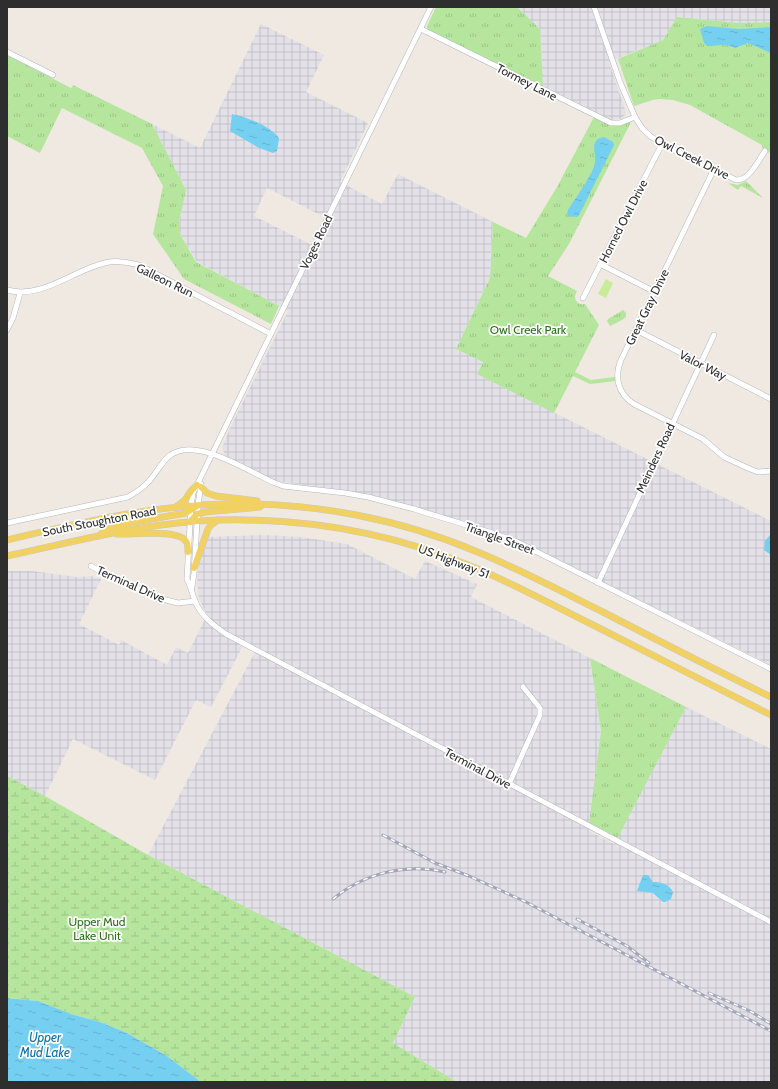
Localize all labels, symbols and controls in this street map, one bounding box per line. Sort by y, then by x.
street label: Tormey Lane [494,60,560,104]
street label: Owl Creek Drive [652,132,732,182]
street label: Horned Owl Drive [596,177,650,265]
street label: Voges Road [296,212,336,272]
street label: Galleon Run [134,260,196,300]
street label: Great Gray Drive [622,266,672,348]
park label: Owl Creek Park [490,322,567,337]
street label: Valor Way [677,347,729,383]
street label: Meinders Road [632,421,678,495]
street label: South Stoughton Road [41,503,157,539]
street label: Triangle Street [463,519,537,557]
street label: US Highway 51 [416,541,492,581]
street label: Terminal Drive [94,562,168,606]
street label: Terminal Drive [442,744,514,792]
park label: Upper Mud Lake Unit [68,914,126,943]
water label: Upper Mud Lake [19,1029,70,1060]

